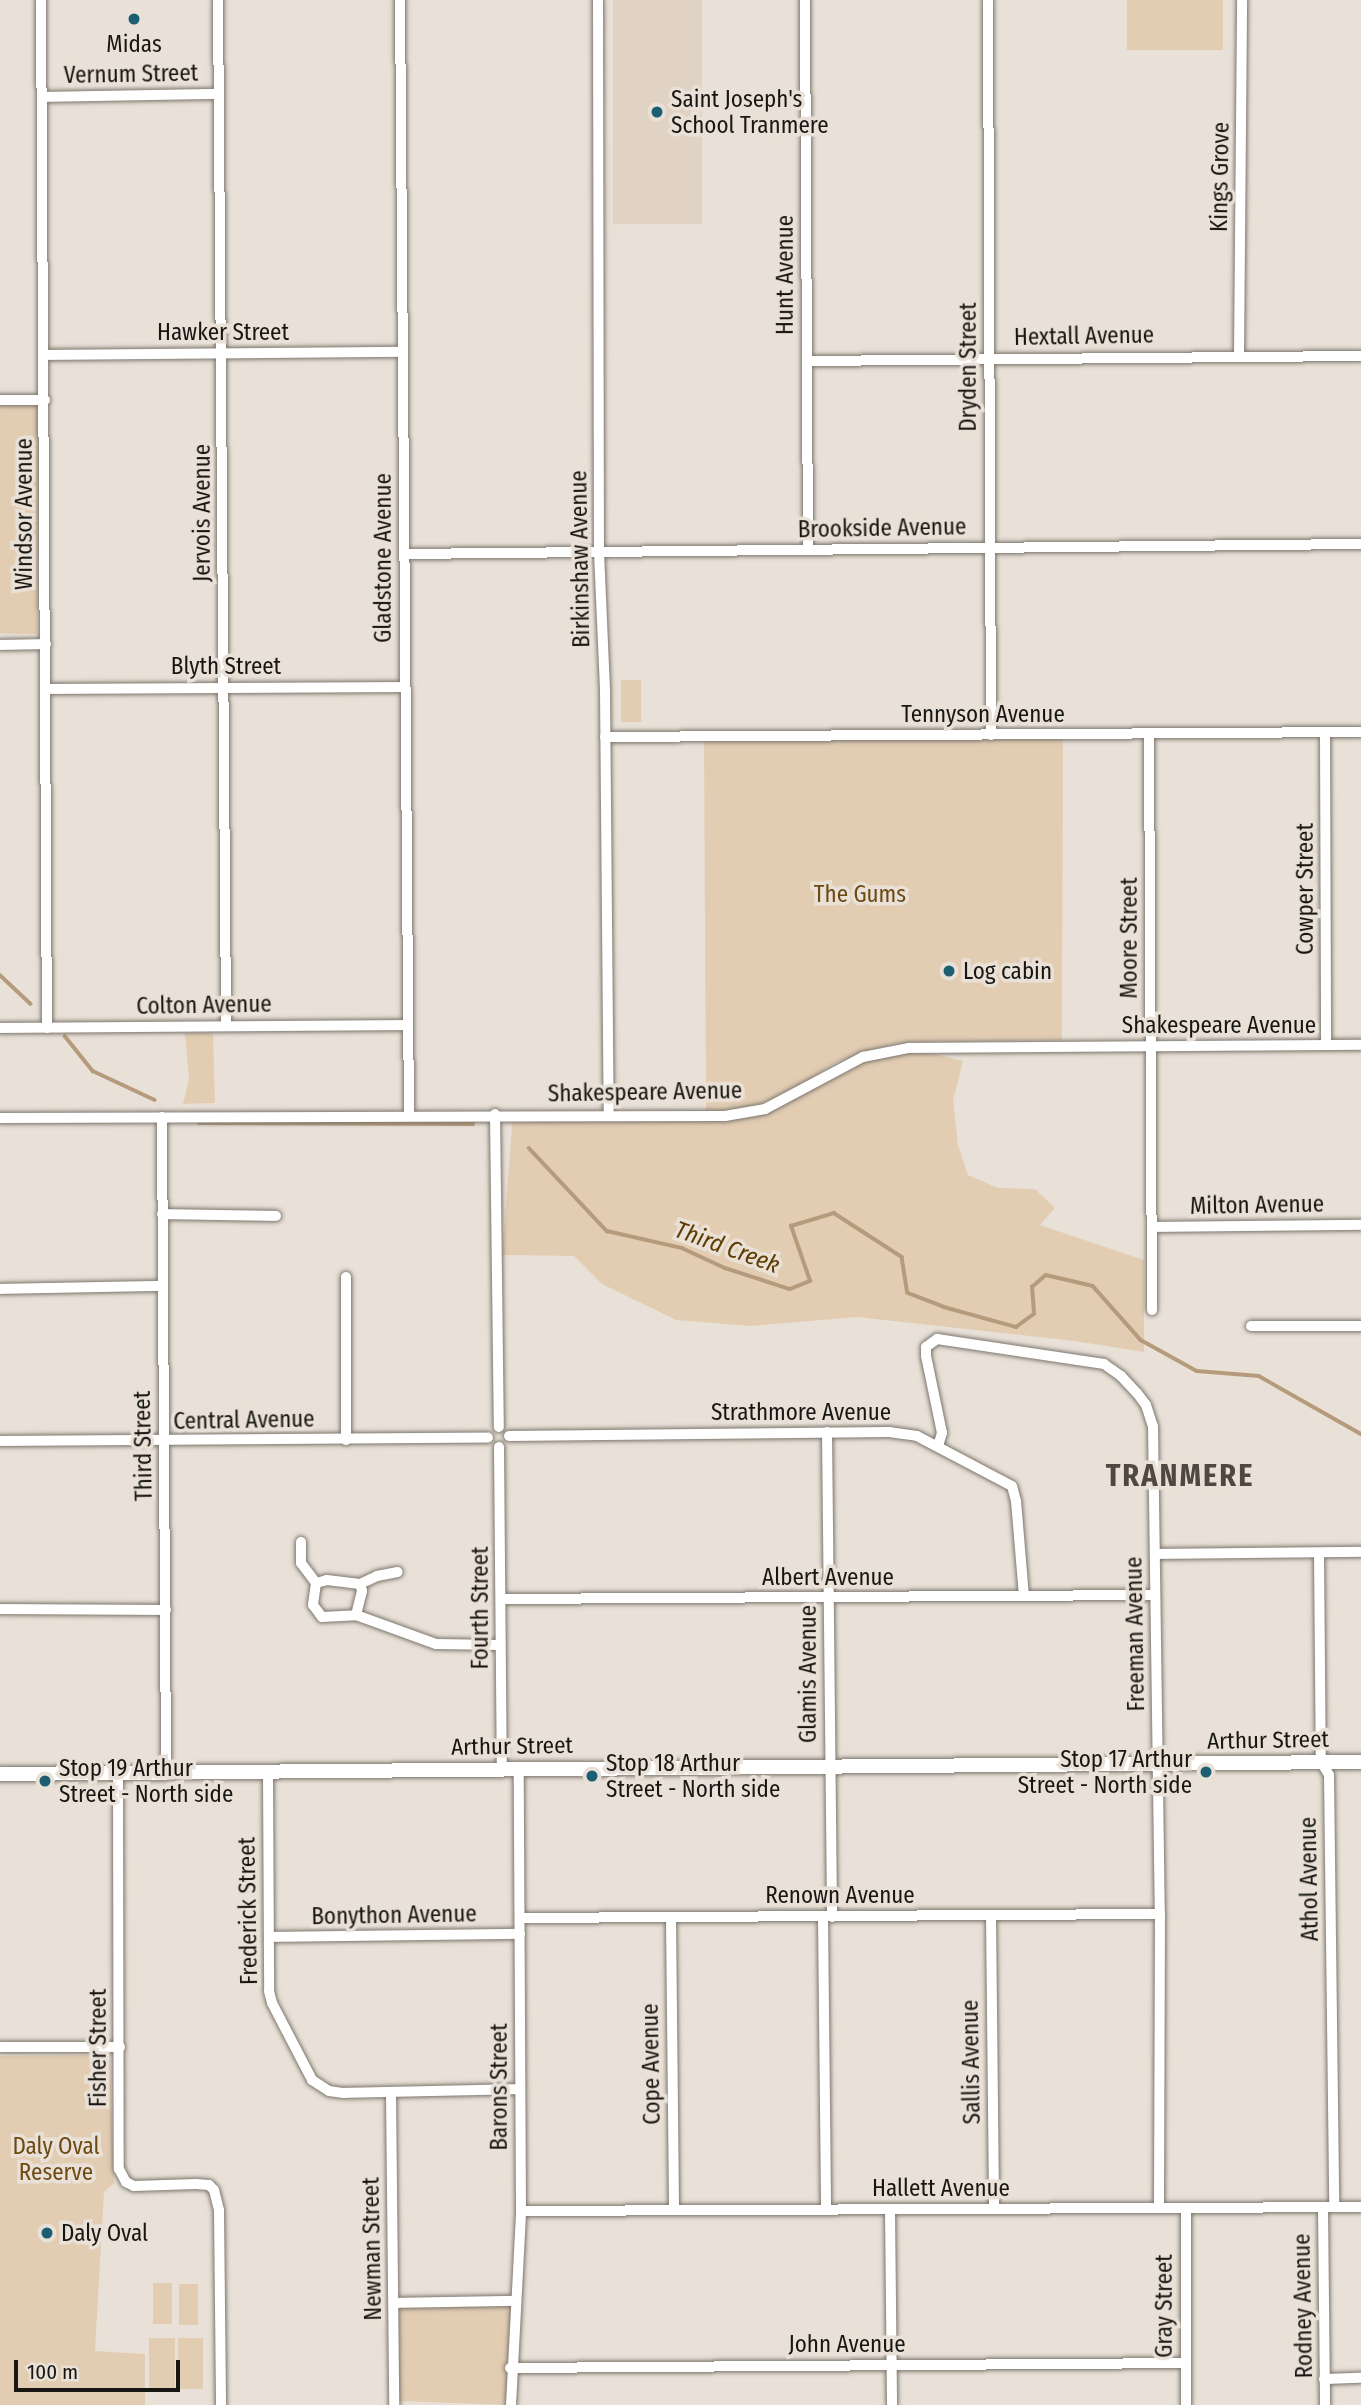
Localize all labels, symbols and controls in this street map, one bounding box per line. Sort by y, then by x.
marker: Midas [126,11,142,27]
place label: Midas [106,30,162,58]
street label: Vernum Street [64,59,198,89]
place label: Saint Joseph's School Tranmere [671,85,829,139]
marker: Saint Joseph's School Tranmere [649,104,665,120]
street label: Kings Grove [1205,122,1235,232]
street label: Hunt Avenue [771,215,799,335]
street label: Dryden Street [954,302,982,432]
street label: Hawker Street [157,318,289,346]
street label: Hextall Avenue [1014,321,1154,351]
street label: Windsor Avenue [10,438,38,590]
street label: Jervois Avenue [188,444,216,582]
street label: Birkinshaw Avenue [565,470,595,648]
street label: Gladstone Avenue [369,473,397,643]
street label: Brookside Avenue [797,513,967,543]
street label: Blyth Street [171,652,281,680]
street label: Tennyson Avenue [901,700,1065,728]
street label: Cowper Street [1291,823,1319,955]
street label: Moore Street [1115,877,1143,999]
park label: The Gums [814,880,906,908]
place label: Log cabin [963,957,1052,985]
marker: Log cabin [941,963,957,979]
street label: Colton Avenue [136,990,272,1020]
street label: Shakespeare Avenue [1122,1011,1316,1039]
street label: Shakespeare Avenue [548,1077,742,1107]
street label: Milton Avenue [1190,1190,1324,1220]
water label: Third Creek [671,1216,783,1280]
street label: Third Street [128,1391,158,1501]
street label: Strathmore Avenue [711,1398,891,1426]
street label: Central Avenue [173,1405,315,1435]
district label: TRANMERE [1107,1458,1253,1494]
street label: Fourth Street [466,1546,494,1670]
street label: Freeman Avenue [1120,1556,1150,1712]
street label: Albert Avenue [762,1563,894,1591]
street label: Glamis Avenue [794,1605,822,1743]
street label: Arthur Street [1207,1725,1329,1755]
street label: Arthur Street [451,1731,573,1761]
place label: Stop 17 Arthur Street - North side [1018,1745,1192,1799]
place label: Stop 18 Arthur Street - North side [606,1749,780,1803]
place label: Stop 19 Arthur Street - North side [59,1754,233,1808]
marker: Stop 17 Arthur Street - North side [1198,1764,1214,1780]
marker: Stop 18 Arthur Street - North side [584,1768,600,1784]
marker: Stop 19 Arthur Street - North side [37,1773,53,1789]
street label: Athol Avenue [1294,1817,1324,1941]
street label: Frederick Street [233,1837,263,1985]
street label: Renown Avenue [765,1881,915,1909]
street label: Bonython Avenue [311,1900,477,1930]
street label: Fisher Street [84,1989,112,2107]
street label: Sallis Avenue [956,1999,986,2125]
street label: Cope Avenue [636,2003,666,2125]
street label: Barons Street [485,2023,513,2151]
park label: Daly Oval Reserve [12,2132,100,2186]
street label: Hallett Avenue [872,2174,1010,2202]
street label: Newman Street [357,2177,387,2321]
place label: Daly Oval [61,2219,148,2247]
marker: Daly Oval [39,2225,55,2241]
street label: Rodney Avenue [1288,2233,1318,2379]
street label: Gray Street [1150,2254,1178,2358]
street label: John Avenue [788,2330,906,2358]
scale bar [18,2346,184,2390]
text: 100 m [27,2359,78,2385]

